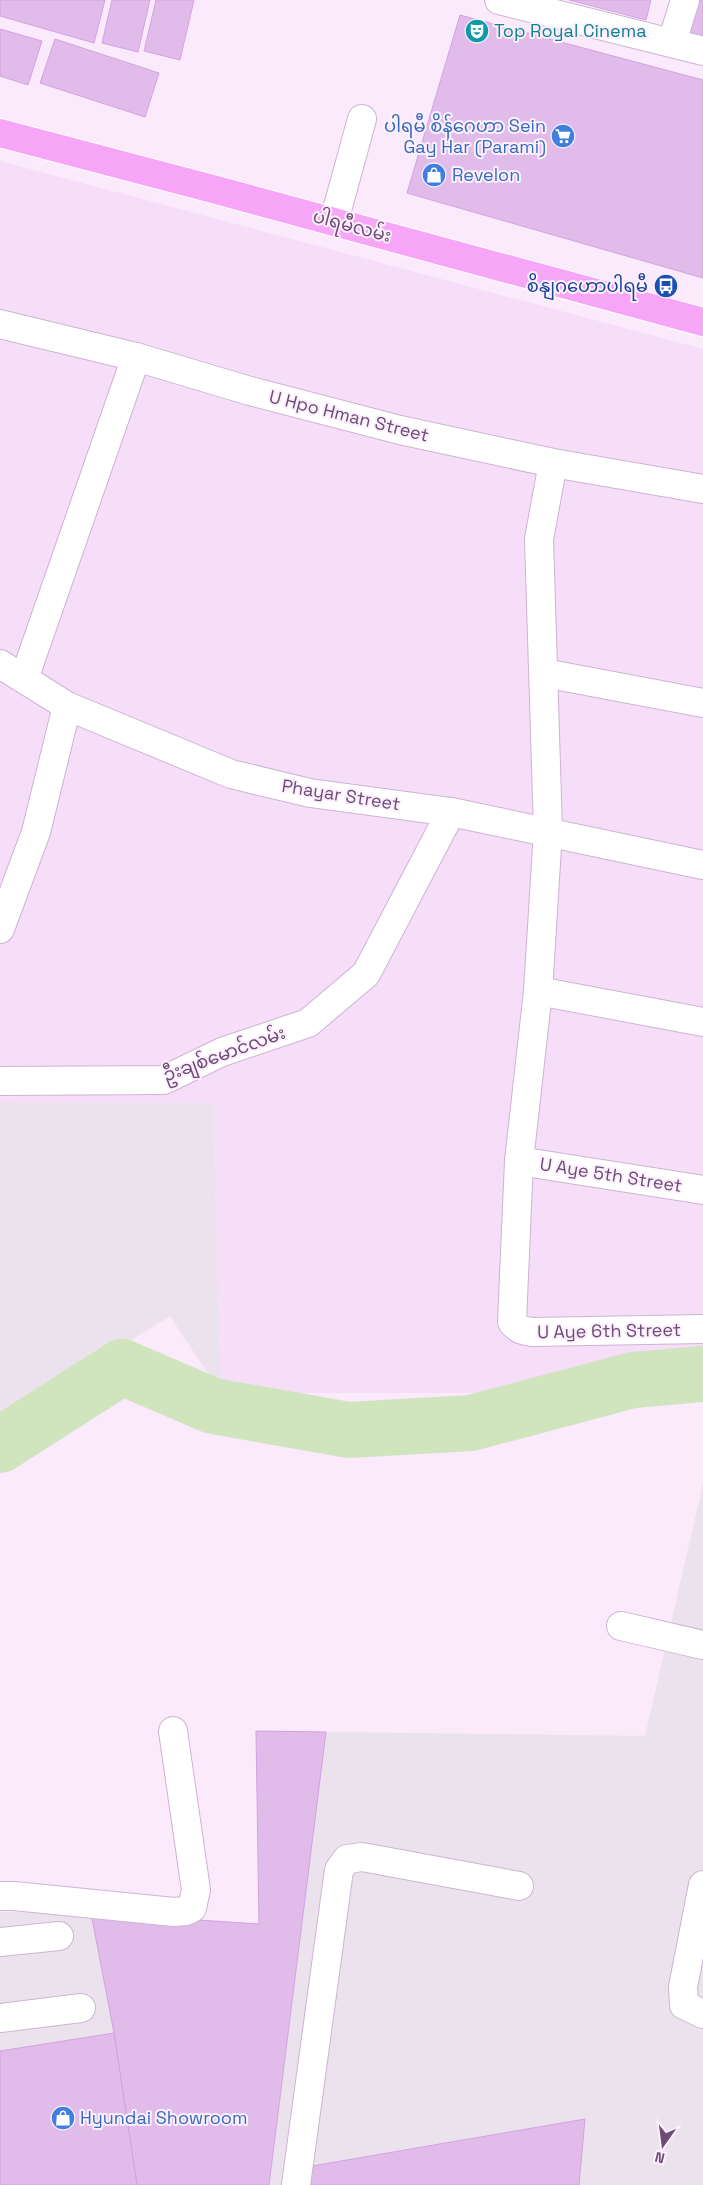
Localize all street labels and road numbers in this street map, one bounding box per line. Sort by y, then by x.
street label: ပါရမီလမ်း [309,202,394,251]
street label: U Hpo Hman Street [267,385,432,447]
street label: Phayar Street [280,774,402,815]
street label: ဦးချစ်မောင်လမ်း [159,1020,290,1090]
street label: U Aye 5th Street [538,1152,684,1197]
street label: U Aye 6th Street [537,1318,681,1343]

